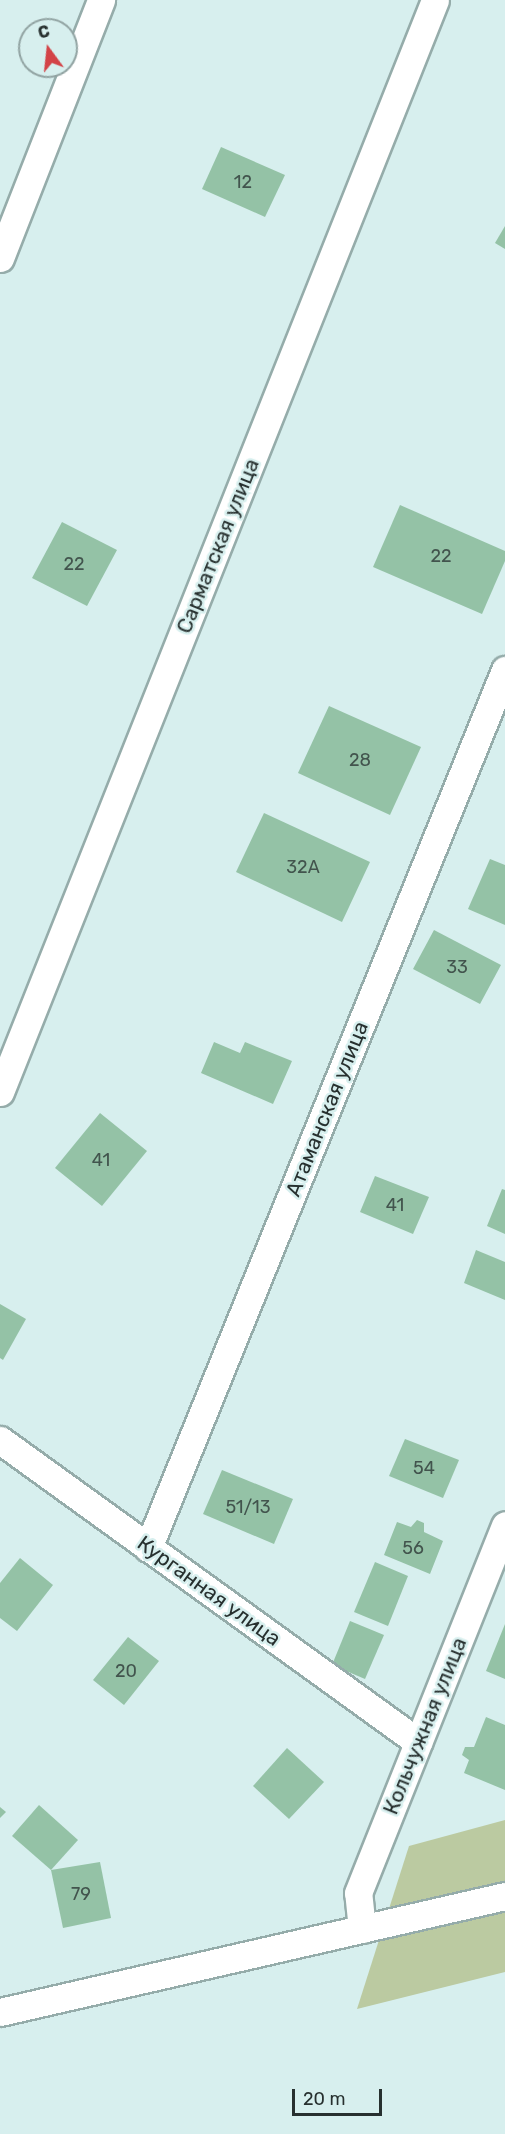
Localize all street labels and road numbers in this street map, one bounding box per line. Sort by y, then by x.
street label: Сарматская улица [171,455,265,637]
street label: Атаманская улица [280,1018,374,1200]
street label: Курганная улица [132,1530,286,1652]
street label: Кольчужная улица [378,1634,472,1818]

